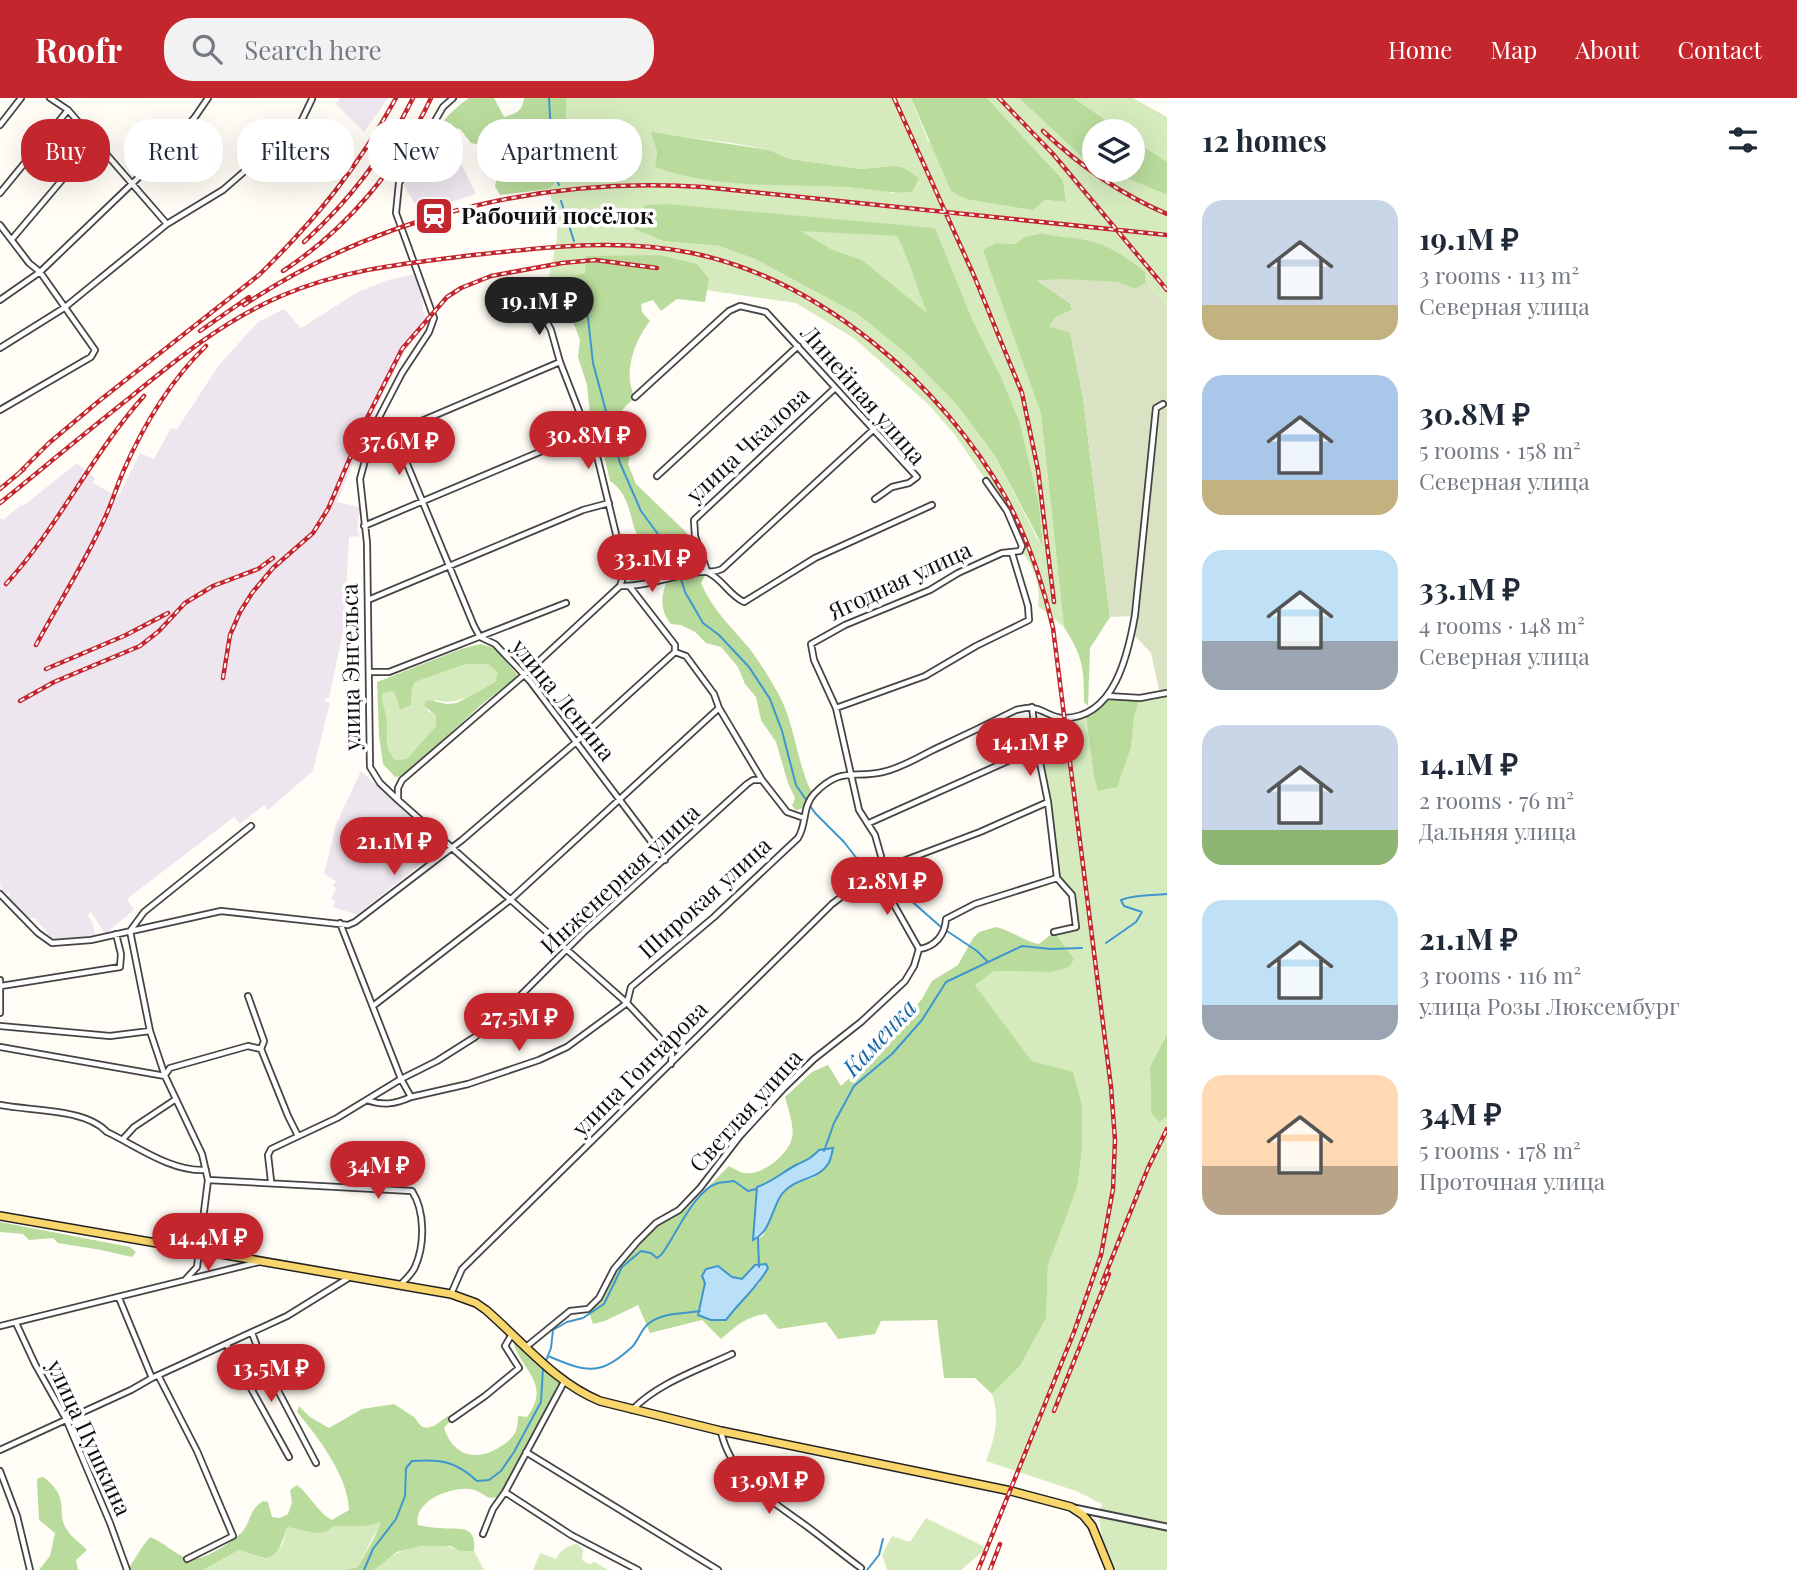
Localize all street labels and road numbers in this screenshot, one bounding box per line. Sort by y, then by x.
street label: Линейная улица [794,317,934,471]
street label: улица Чкалова [678,378,816,510]
street label: Ягодная улица [822,533,976,627]
street label: улица Энгельса [333,583,366,752]
street label: улица Ленина [505,631,623,767]
street label: Инженерная улица [533,796,706,960]
street label: Широкая улица [631,829,777,965]
street label: улица Гончарова [564,993,714,1143]
street label: Светлая улица [681,1041,809,1178]
street label: улица Пушкина [40,1353,140,1521]

